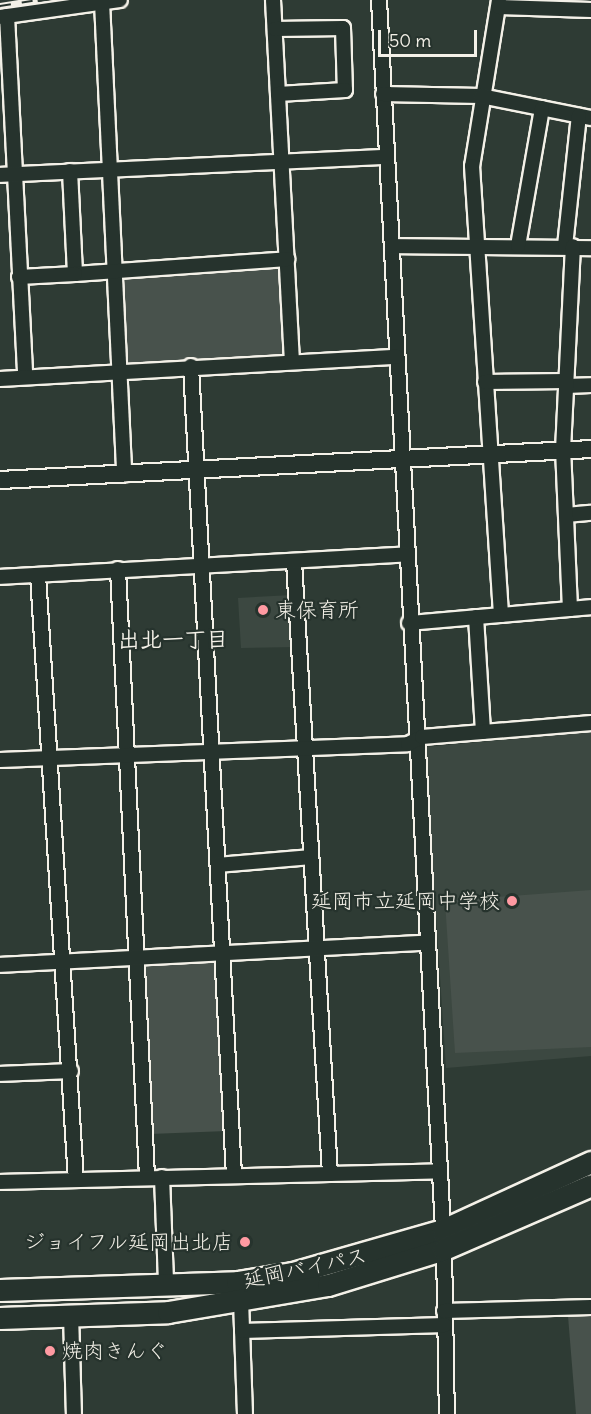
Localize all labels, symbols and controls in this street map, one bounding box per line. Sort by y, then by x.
scale bar [381,18,480,56]
text: 50 m [389,29,431,52]
place label: 東保育所 [275,597,359,623]
marker: 東保育所 [256,603,270,617]
district label: 出北一丁目 [118,627,228,653]
place label: 延岡市立延岡中学校 [311,888,500,914]
marker: 延岡市立延岡中学校 [505,894,519,908]
place label: ジョイフル延岡出北店 [23,1229,233,1255]
marker: ジョイフル延岡出北店 [238,1235,252,1249]
street label: 延岡バイパス [241,1243,369,1293]
place label: 焼肉きんぐ [62,1338,167,1364]
marker: 焼肉きんぐ [43,1344,57,1358]

